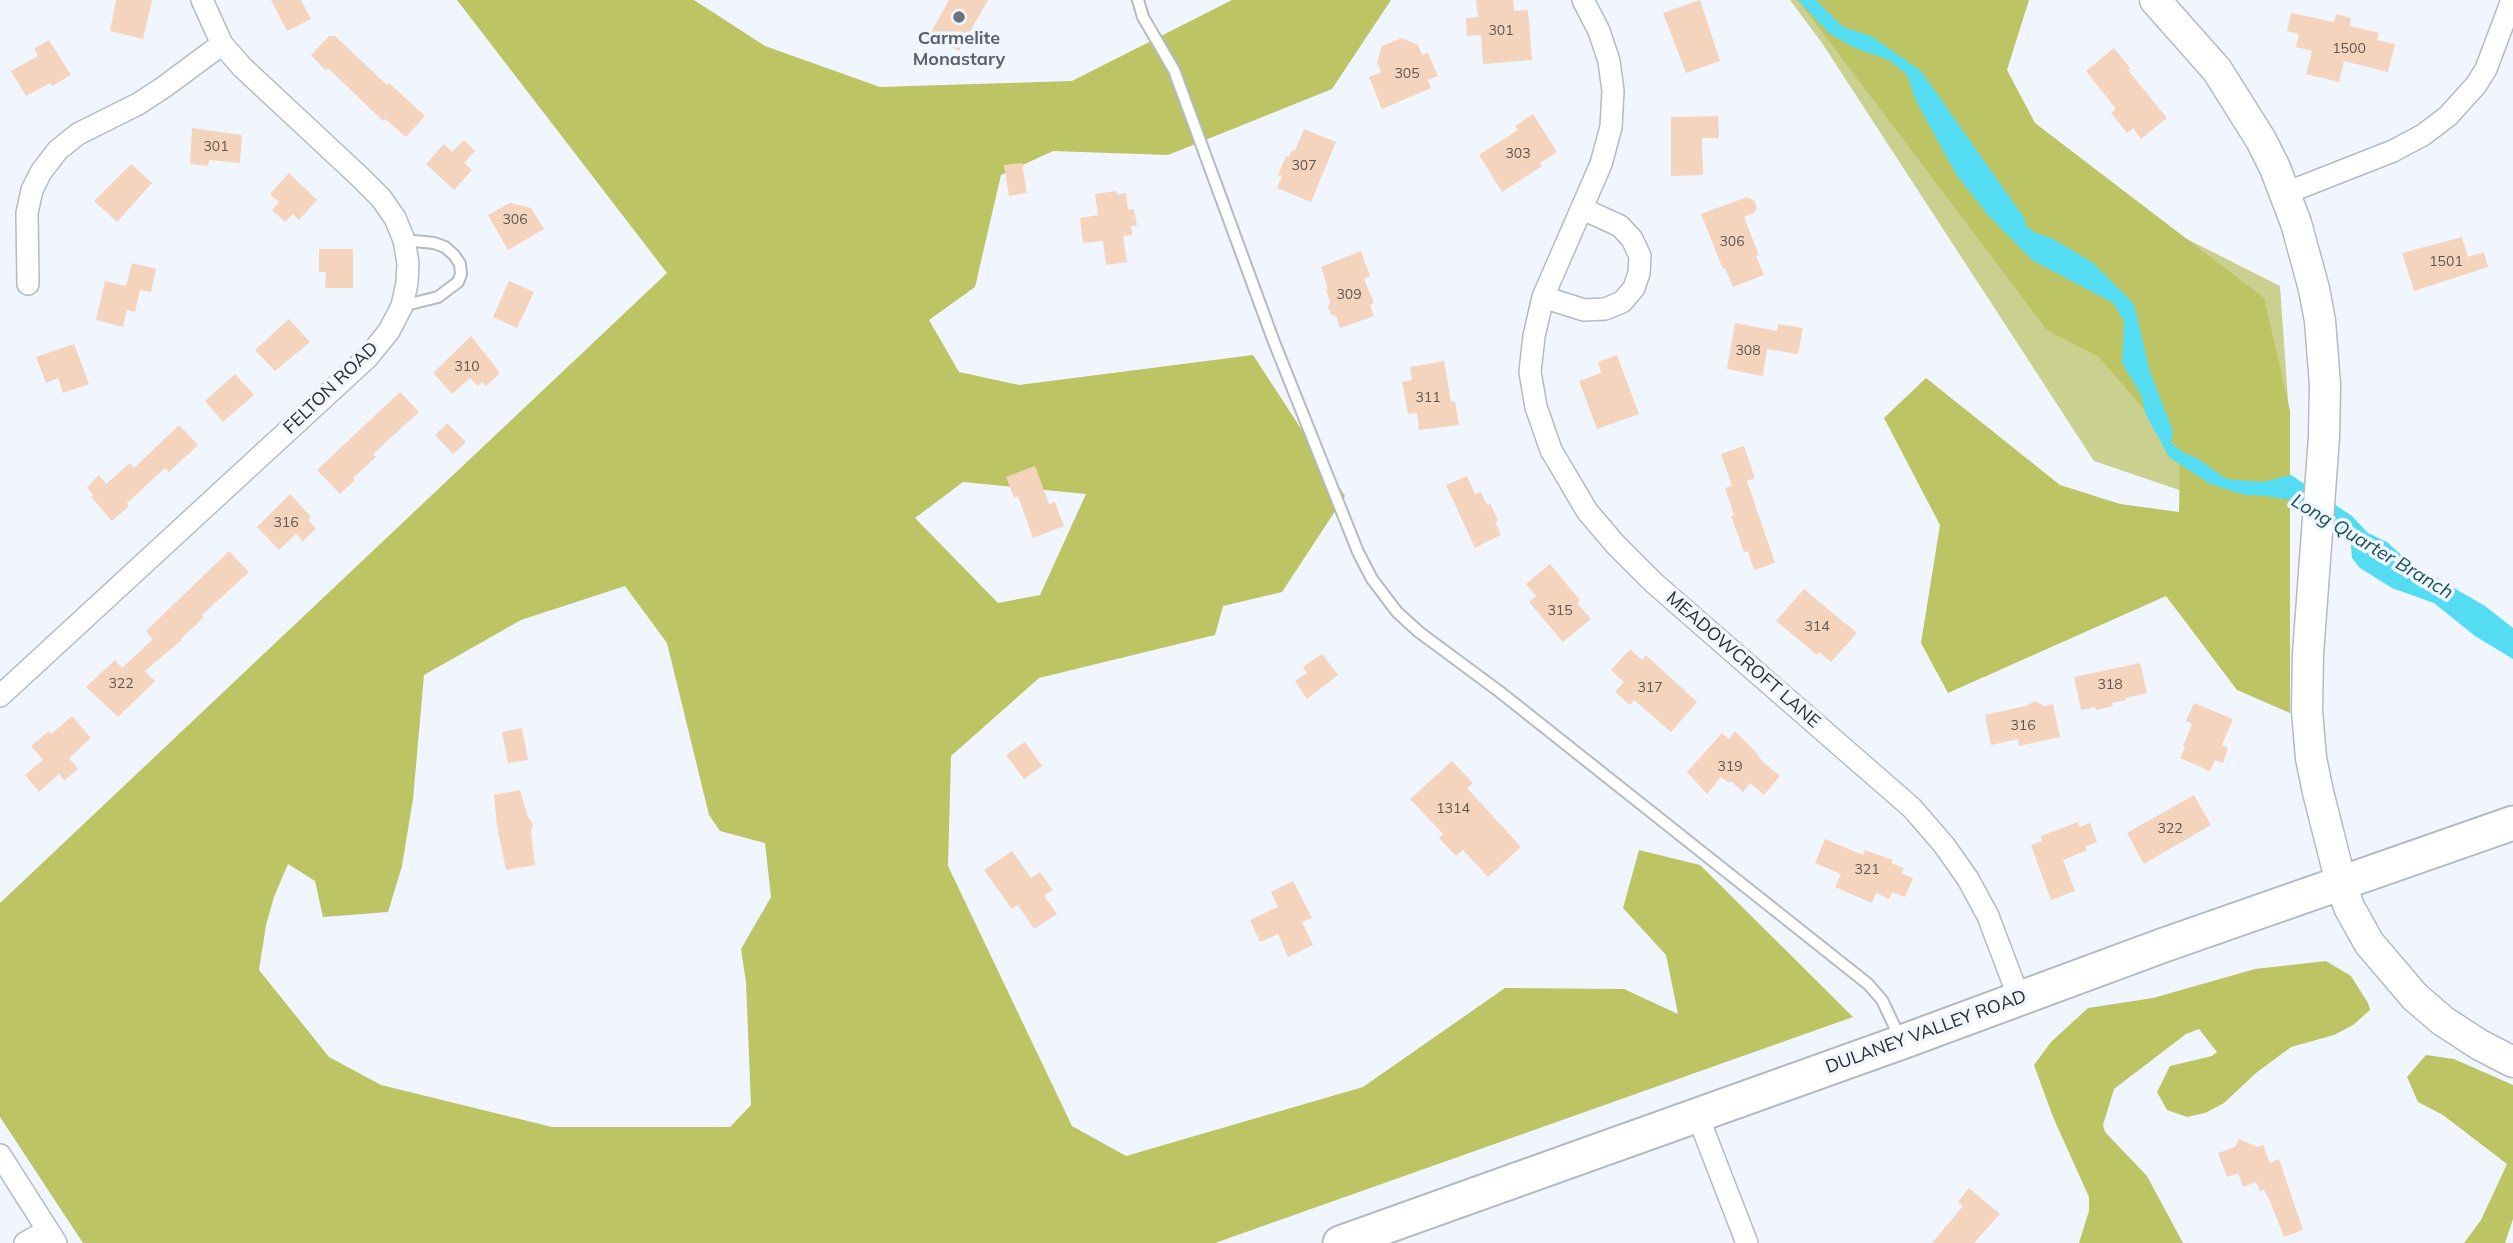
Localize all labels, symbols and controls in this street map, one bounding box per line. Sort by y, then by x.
marker: Carmelite Monastary [951,9,967,25]
house number: 301 [1488,23,1514,39]
place label: Carmelite Monastary [913,28,1005,70]
house number: 1500 [2332,41,2366,57]
house number: 305 [1394,66,1420,82]
house number: 301 [203,139,229,155]
house number: 303 [1505,146,1531,162]
house number: 307 [1291,158,1317,174]
house number: 306 [502,212,528,228]
house number: 306 [1719,234,1745,250]
house number: 1501 [2429,254,2463,270]
house number: 309 [1336,287,1362,303]
street label: FELTON ROAD [279,337,383,439]
house number: 308 [1735,343,1761,359]
house number: 310 [454,359,480,375]
house number: 311 [1415,390,1441,406]
water label: Long Quarter Branch [2287,490,2457,604]
house number: 316 [273,515,299,531]
street label: MEADOWCROFT LANE [1662,587,1824,733]
house number: 315 [1547,603,1573,619]
house number: 314 [1804,619,1830,635]
house number: 322 [108,676,134,692]
house number: 318 [2097,677,2123,693]
house number: 317 [1637,680,1663,696]
house number: 316 [2010,718,2036,734]
house number: 319 [1717,759,1743,775]
house number: 1314 [1436,801,1470,817]
house number: 322 [2157,821,2183,837]
house number: 321 [1854,862,1880,878]
street label: DULANEY VALLEY ROAD [1823,986,2029,1078]

